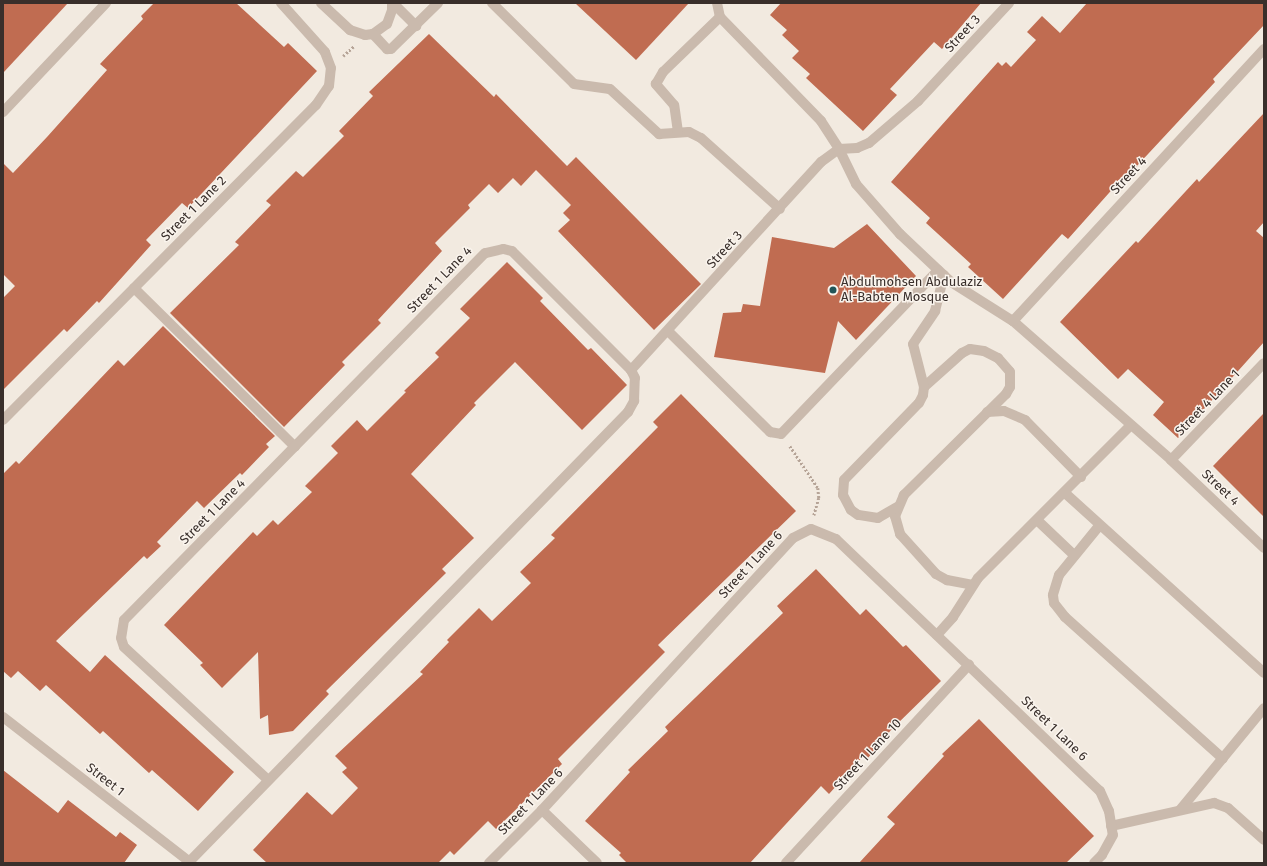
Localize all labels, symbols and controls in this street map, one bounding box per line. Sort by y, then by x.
street label: Street 3 [942,12,984,56]
street label: Street 4 [1108,154,1150,198]
street label: Street 1 Lane 2 [158,173,230,245]
street label: Street 3 [704,228,746,272]
street label: Street 1 Lane 4 [404,244,476,316]
place label: Abdulmohsen Abdulaziz Al-Babten Mosque [841,275,982,306]
marker: Abdulmohsen Abdulaziz Al-Babten Mosque [828,285,838,295]
street label: Street 4 Lane 1 [1172,367,1244,439]
street label: Street 4 [1198,467,1242,509]
street label: Street 1 Lane 4 [177,476,249,548]
street label: Street 1 Lane 6 [716,528,786,602]
street label: Street 1 Lane 6 [1018,693,1090,765]
street label: Street 1 Lane 10 [831,716,905,794]
street label: Street 1 [83,760,127,800]
street label: Street 1 Lane 6 [495,766,567,838]

